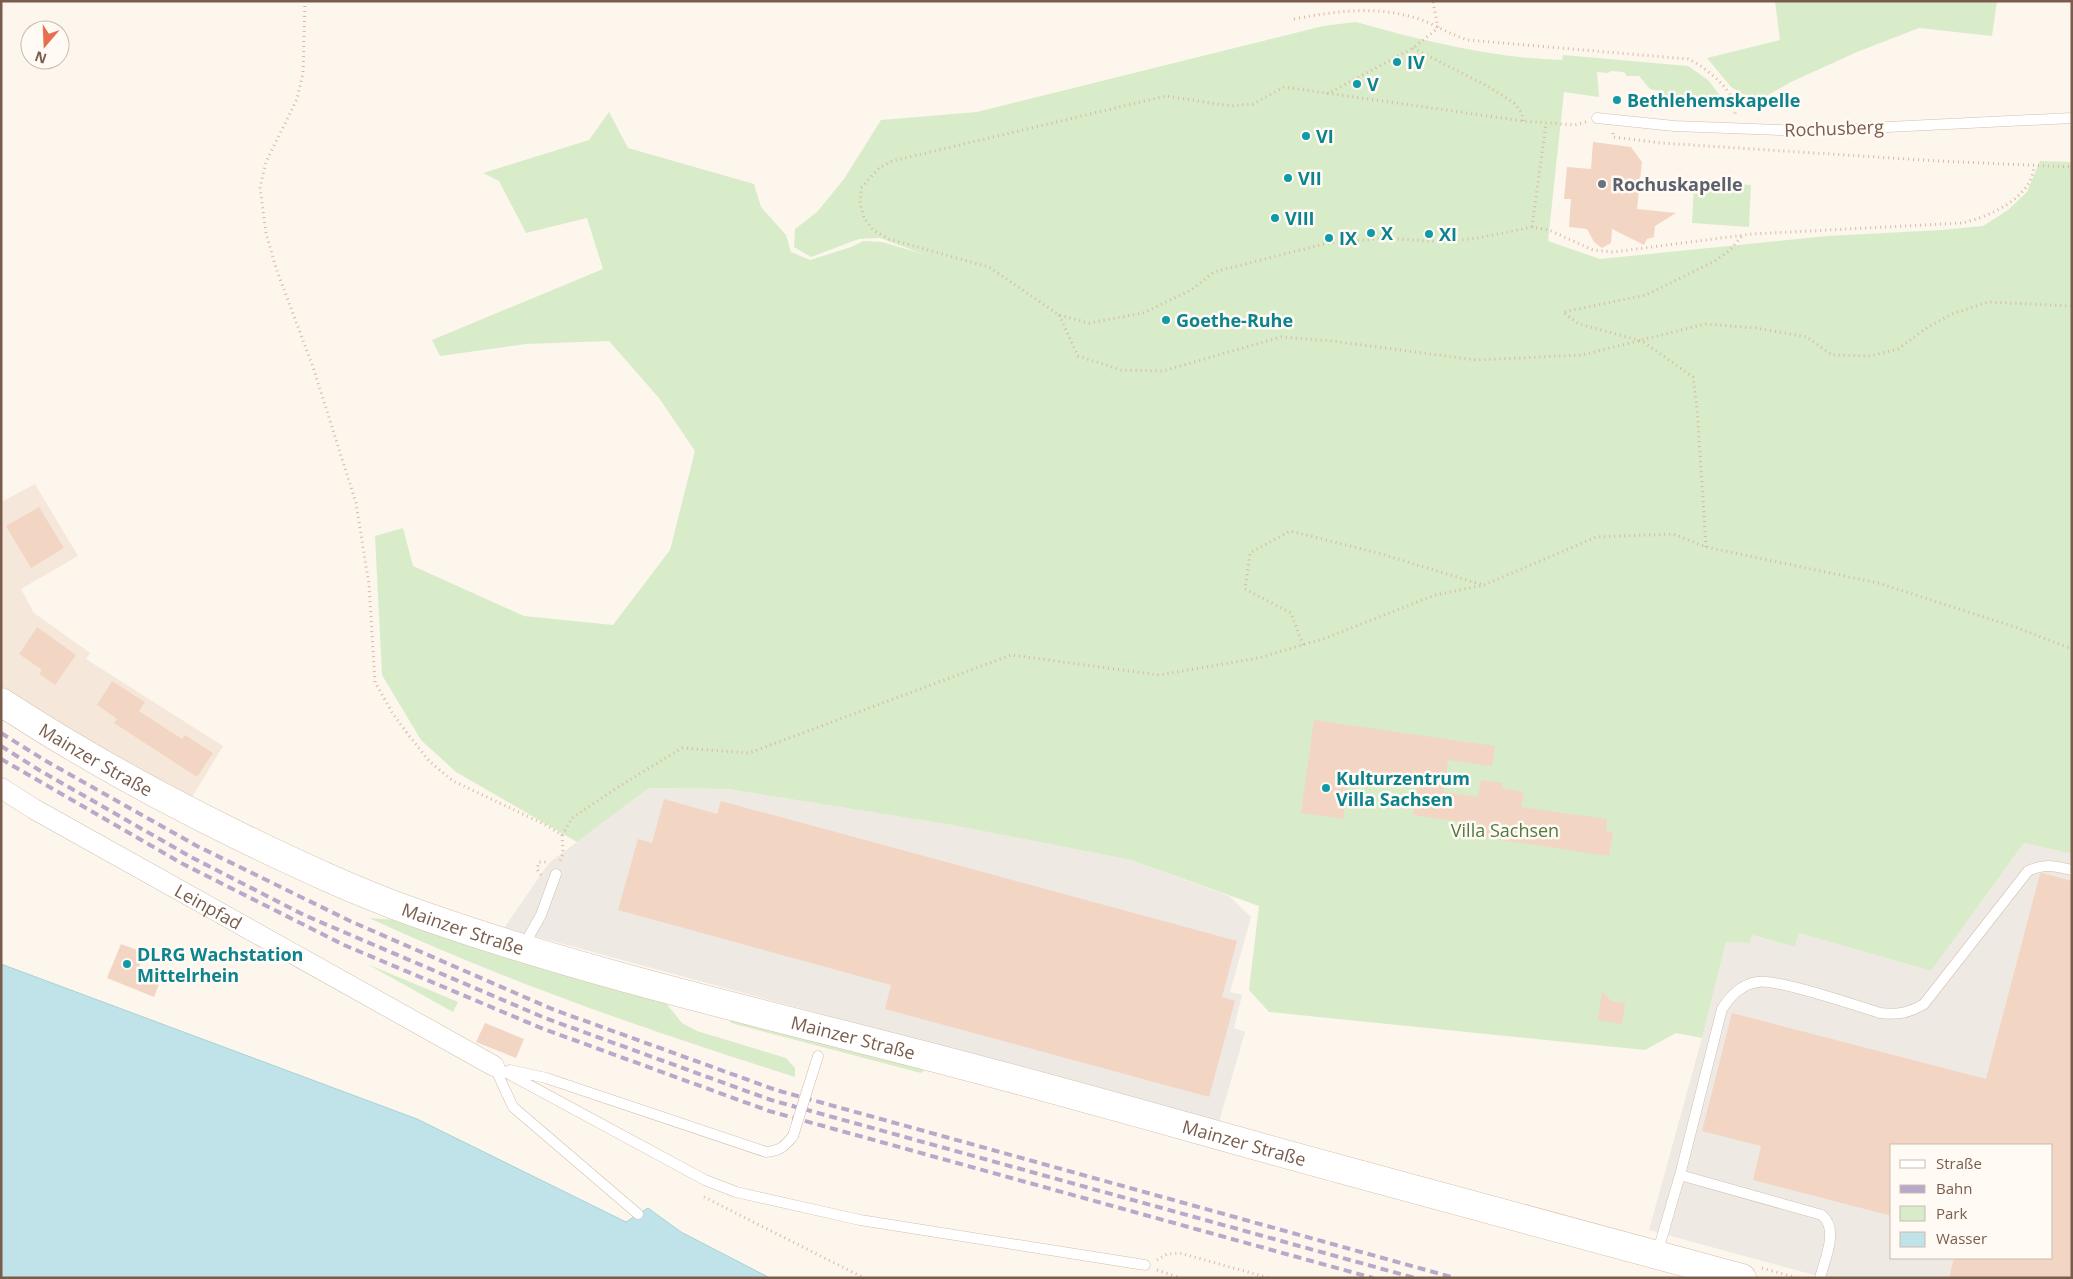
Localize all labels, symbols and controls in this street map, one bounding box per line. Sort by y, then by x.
north arrow [20,20,70,70]
text: N [32,47,49,69]
place label: IV [1407,50,1425,74]
marker: IV [1391,56,1403,68]
place label: V [1367,72,1379,96]
marker: V [1351,78,1363,90]
place label: Bethlehemskapelle [1627,88,1800,112]
marker: Bethlehemskapelle [1611,94,1623,106]
street label: Rochusberg [1784,114,1884,142]
place label: VI [1316,124,1334,148]
marker: VI [1300,130,1312,142]
place label: VII [1298,166,1322,190]
marker: VII [1282,172,1294,184]
place label: Rochuskapelle [1612,172,1743,196]
marker: Rochuskapelle [1596,178,1608,190]
place label: VIII [1285,206,1315,230]
marker: VIII [1269,212,1281,224]
place label: X [1381,221,1393,245]
place label: XI [1439,222,1457,246]
place label: IX [1339,226,1357,250]
marker: X [1365,227,1377,239]
marker: XI [1423,228,1435,240]
marker: IX [1323,232,1335,244]
place label: Goethe-Ruhe [1176,308,1293,332]
marker: Goethe-Ruhe [1160,314,1172,326]
street label: Mainzer Straße [35,717,157,802]
place label: Kulturzentrum Villa Sachsen [1336,766,1470,811]
marker: Kulturzentrum Villa Sachsen [1320,782,1332,794]
park label: Villa Sachsen [1451,818,1559,842]
street label: Leinpfad [171,878,246,935]
street label: Mainzer Straße [399,897,527,960]
place label: DLRG Wachstation Mittelrhein [137,942,303,987]
marker: DLRG Wachstation Mittelrhein [121,958,133,970]
street label: Mainzer Straße [788,1010,918,1065]
street label: Mainzer Straße [1180,1114,1309,1171]
legend [1890,1144,2053,1259]
text: Straße [1936,1153,1982,1173]
text: Bahn [1936,1178,1972,1198]
text: Park [1936,1203,1967,1223]
text: Wasser [1936,1228,1987,1248]

